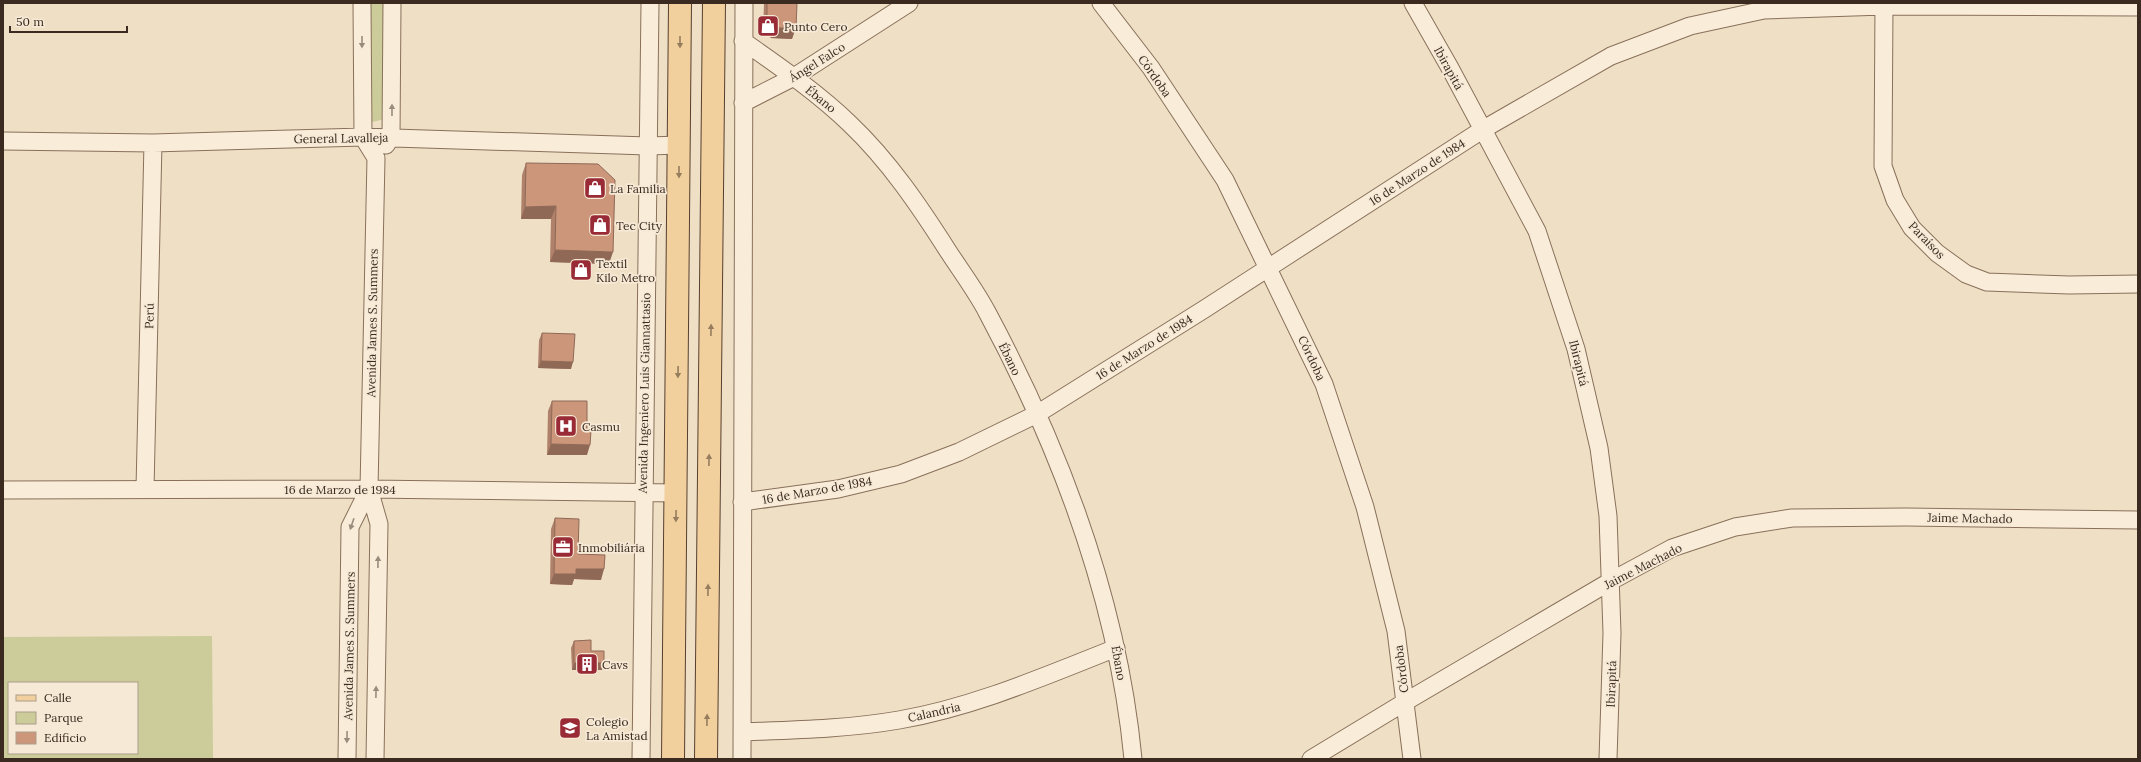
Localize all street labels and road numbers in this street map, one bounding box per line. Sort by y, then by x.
street label: Ángel Falco [785,39,848,86]
street label: Ibirapitá [1431,44,1467,92]
street label: Córdoba [1135,52,1175,100]
street label: Ébano [803,82,839,116]
street label: General Lavalleja [293,130,389,146]
street label: 16 de Marzo de 1984 [1366,135,1468,209]
street label: Paraísos [1906,218,1949,262]
street label: Avenida James S. Summers [363,248,381,399]
street label: Avenida Ingeniero Luis Giannattasio [635,292,653,495]
street label: Perú [141,303,157,329]
street label: 16 de Marzo de 1984 [1093,311,1196,383]
street label: Córdoba [1295,333,1329,383]
street label: Ibirapitá [1566,338,1592,388]
street label: Ébano [996,340,1024,378]
street label: 16 de Marzo de 1984 [761,473,874,507]
street label: 16 de Marzo de 1984 [284,482,396,497]
street label: Jaime Machado [1926,510,2013,526]
street label: Jaime Machado [1601,540,1684,593]
street label: Avenida James S. Summers [340,571,358,722]
street label: Ébano [1109,644,1129,682]
street label: Córdoba [1391,644,1411,694]
street label: Ibirapitá [1603,660,1619,708]
street label: Calandria [906,699,962,725]

